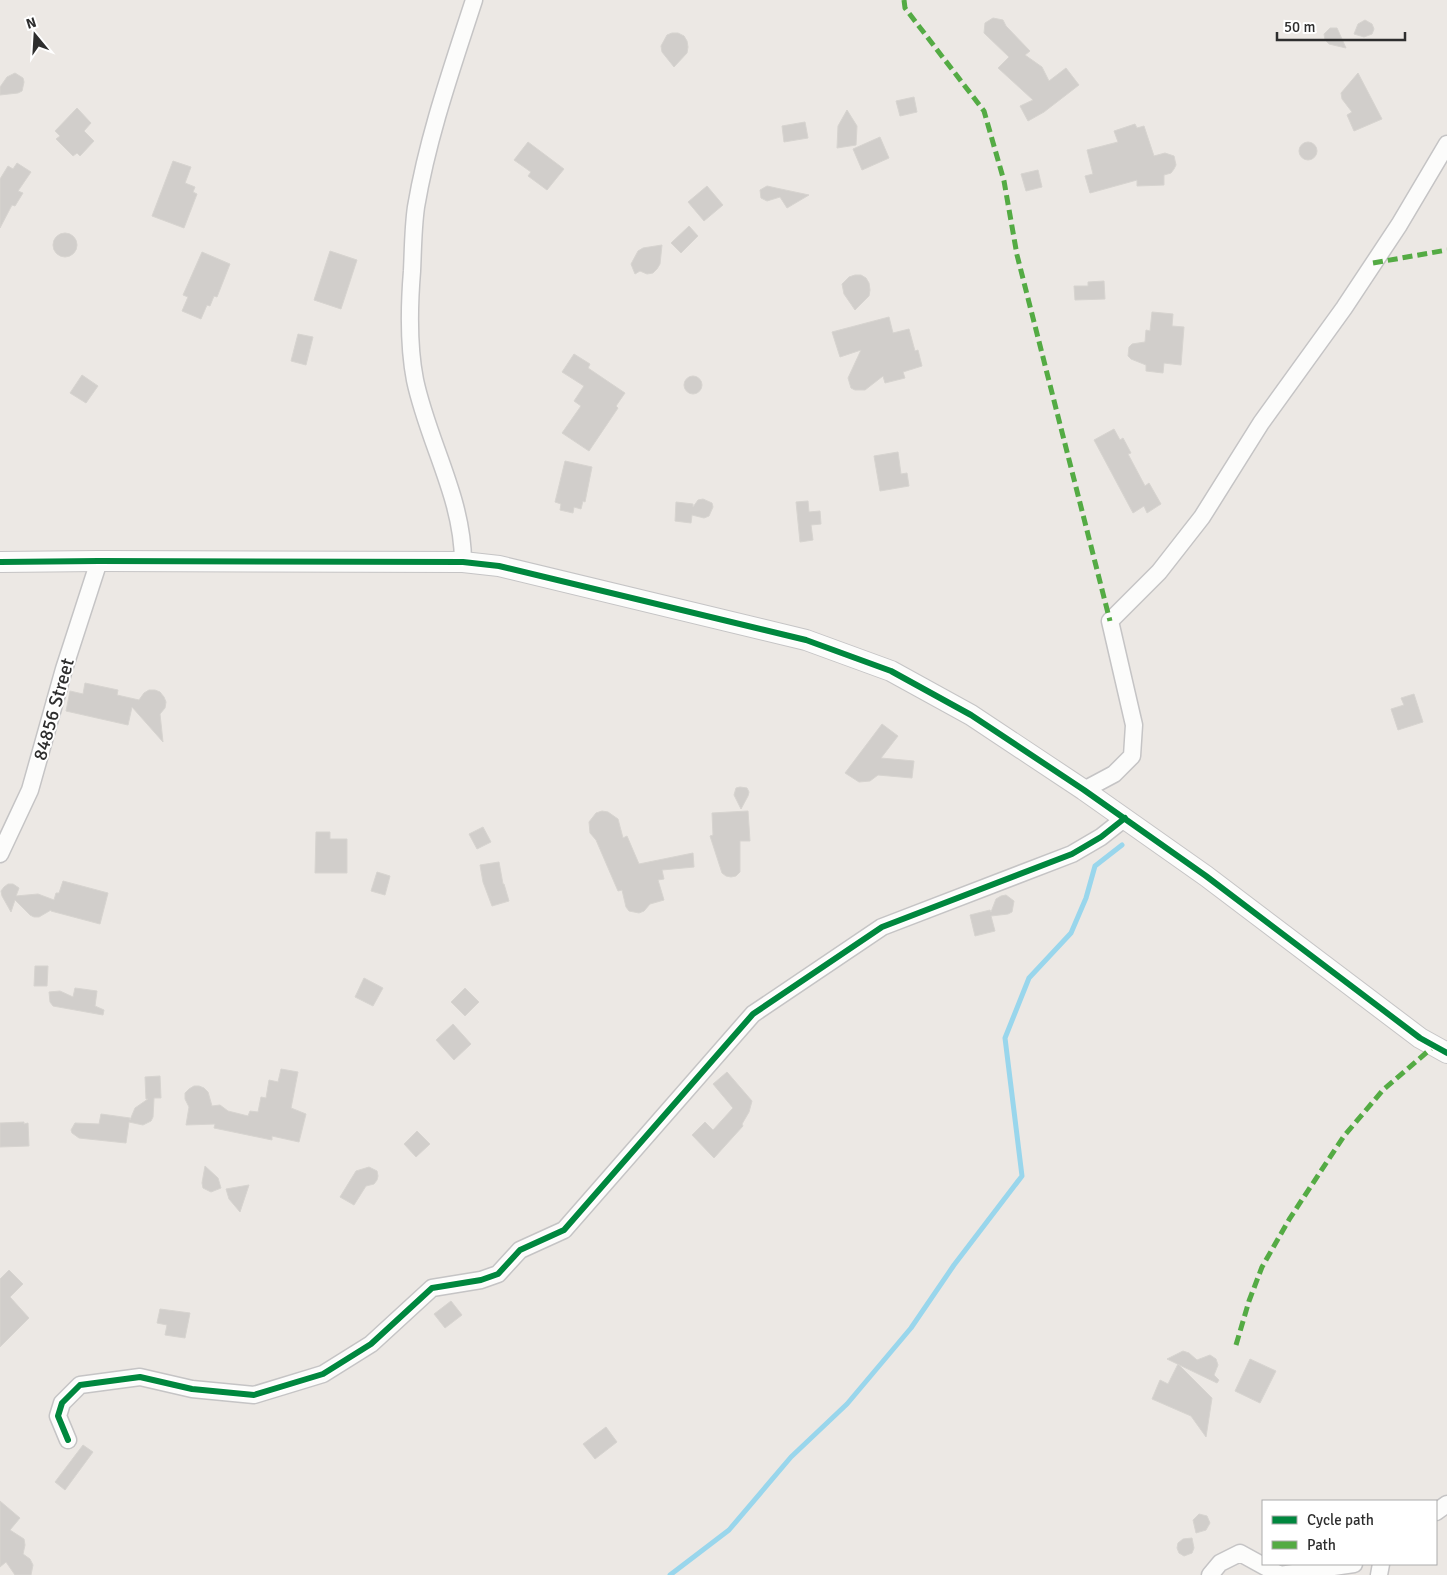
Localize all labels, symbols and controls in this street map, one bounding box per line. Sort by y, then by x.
north arrow [10,10,60,60]
scale bar [1277,10,1404,42]
text: N [24,14,38,33]
text: 50 m [1284,18,1315,36]
street label: 84856 Street [28,655,80,763]
legend [1262,1500,1437,1565]
text: Cycle path [1307,1511,1374,1529]
text: Path [1307,1536,1336,1554]

